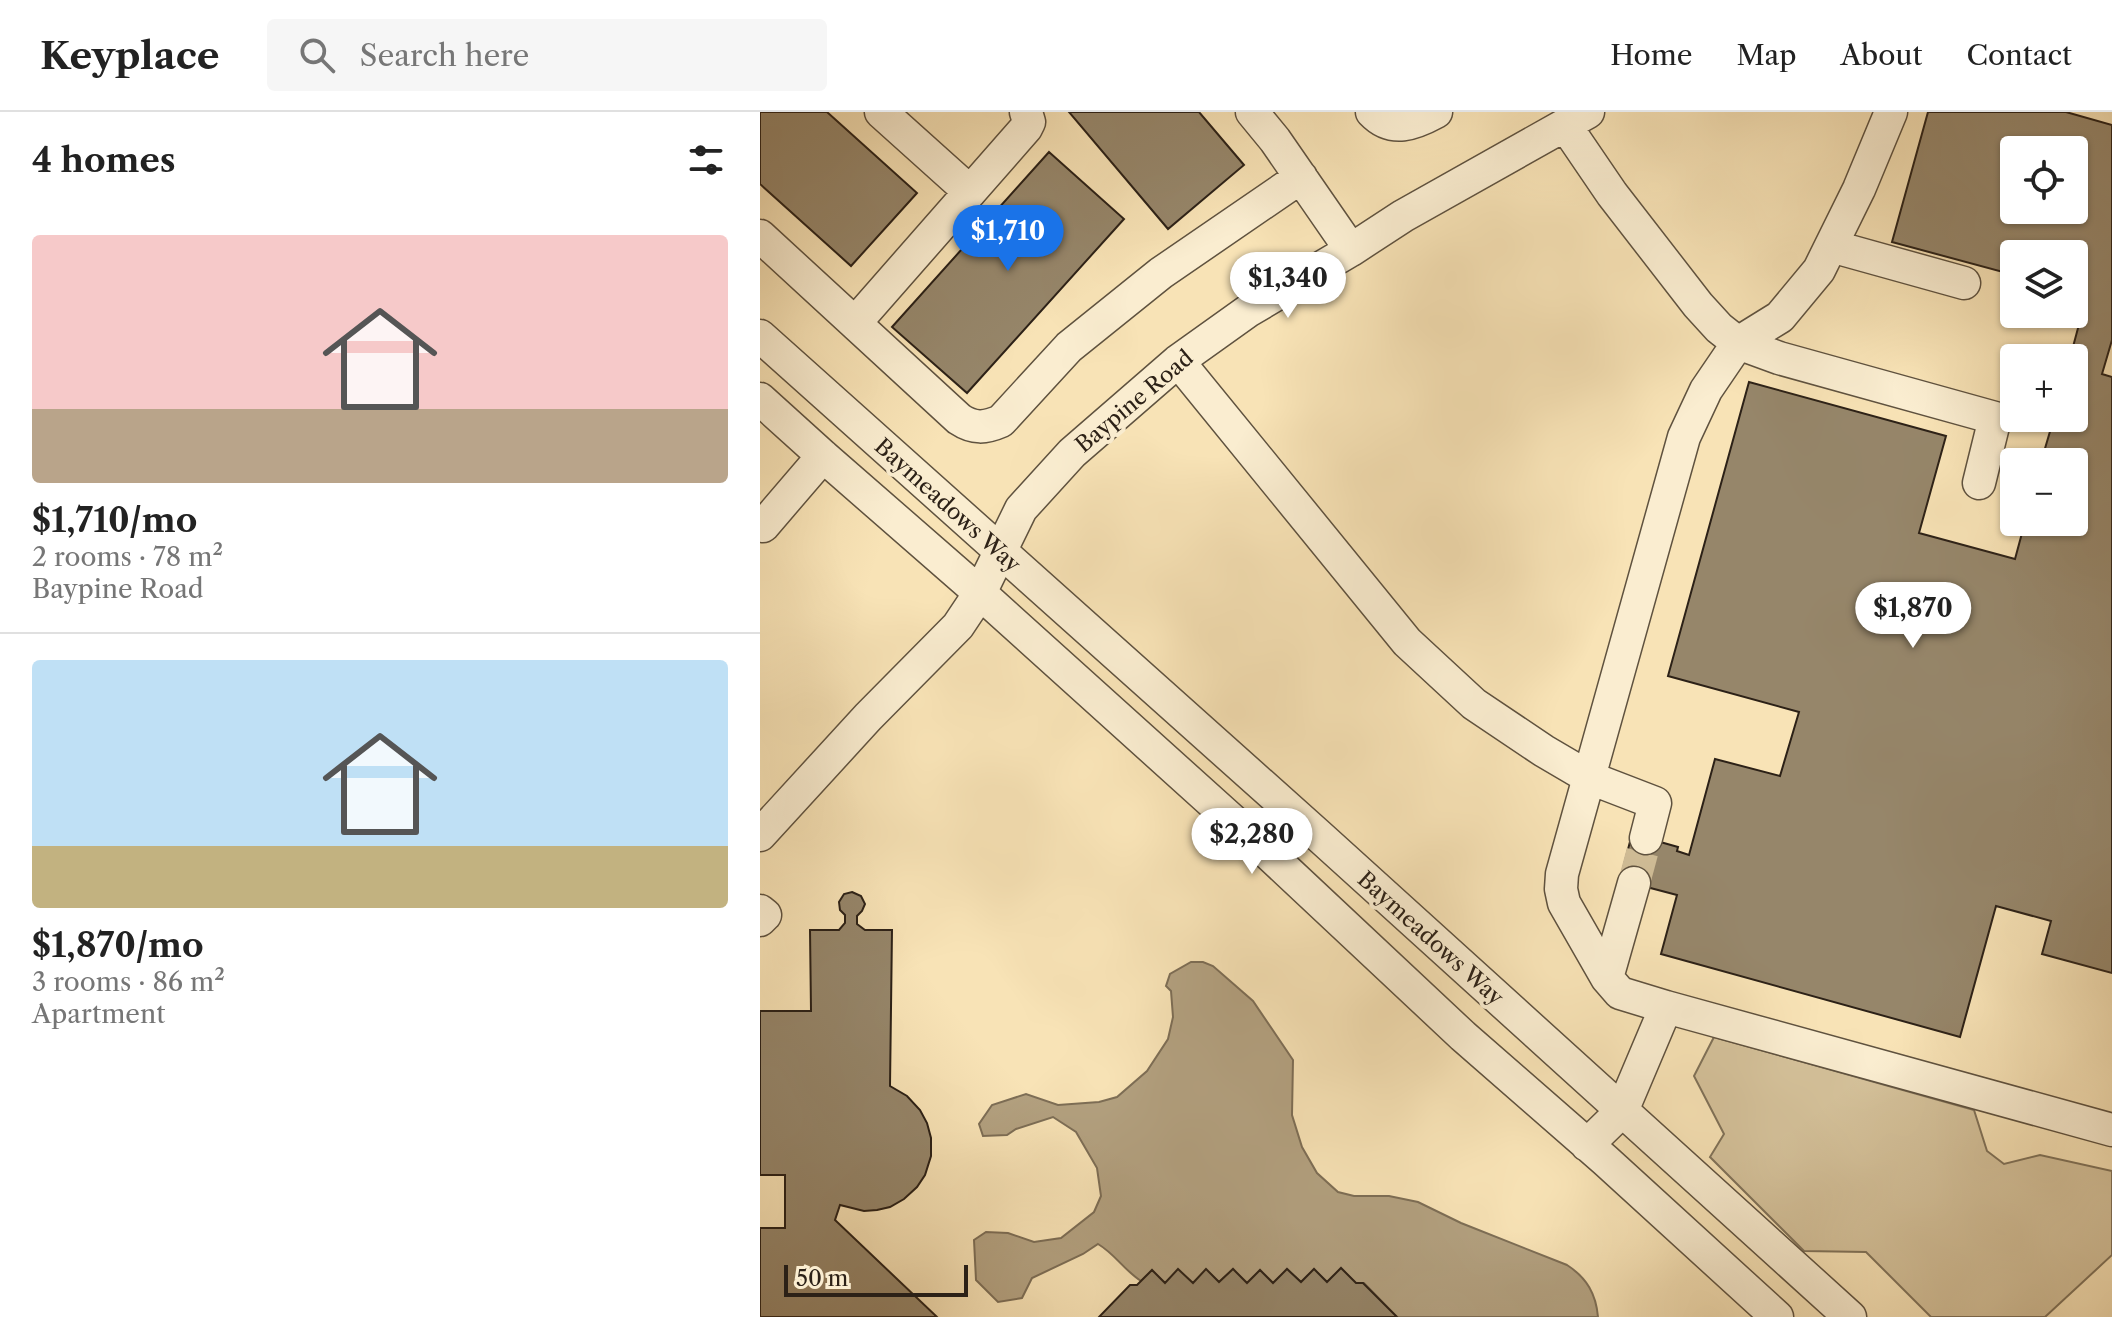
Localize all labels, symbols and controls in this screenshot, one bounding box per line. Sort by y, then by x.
search box [267,19,827,91]
text: Keyplace [40,32,219,79]
icon: search [295,33,339,77]
text: Search here [359,37,529,74]
text: Home [1610,38,1692,72]
text: Map [1736,38,1796,72]
text: About [1840,38,1922,72]
text: Contact [1966,38,2072,72]
map controls [2000,136,2088,536]
button: locate [2000,136,2088,224]
icon: filters [684,138,728,182]
text: 4 homes [32,139,176,181]
pin: $1,710 [943,205,1073,273]
text: $1,710 [971,215,1045,247]
button: layers [2000,240,2088,328]
pin: $1,340 [1223,252,1353,320]
text: $1,340 [1248,262,1328,294]
icon: home [308,287,452,431]
street label: Baypine Road [1070,344,1199,458]
button: + [2000,344,2088,432]
street label: Baymeadows Way [869,433,1027,579]
button: − [2000,448,2088,536]
text: $1,710/mo [32,499,197,541]
text: 2 rooms · 78 m² [32,541,223,573]
text: Baypine Road [32,573,204,605]
pin: $1,870 [1848,582,1978,650]
text: $1,870 [1873,592,1953,624]
icon: home [308,712,452,856]
pin: $2,280 [1187,808,1317,876]
text: $2,280 [1210,818,1294,850]
street label: Baymeadows Way [1352,866,1510,1012]
text: $1,870/mo [32,924,204,966]
text: 3 rooms · 86 m² [32,966,225,998]
text: Apartment [32,998,165,1030]
scale bar [784,1261,968,1297]
text: 50 m [796,1265,848,1292]

